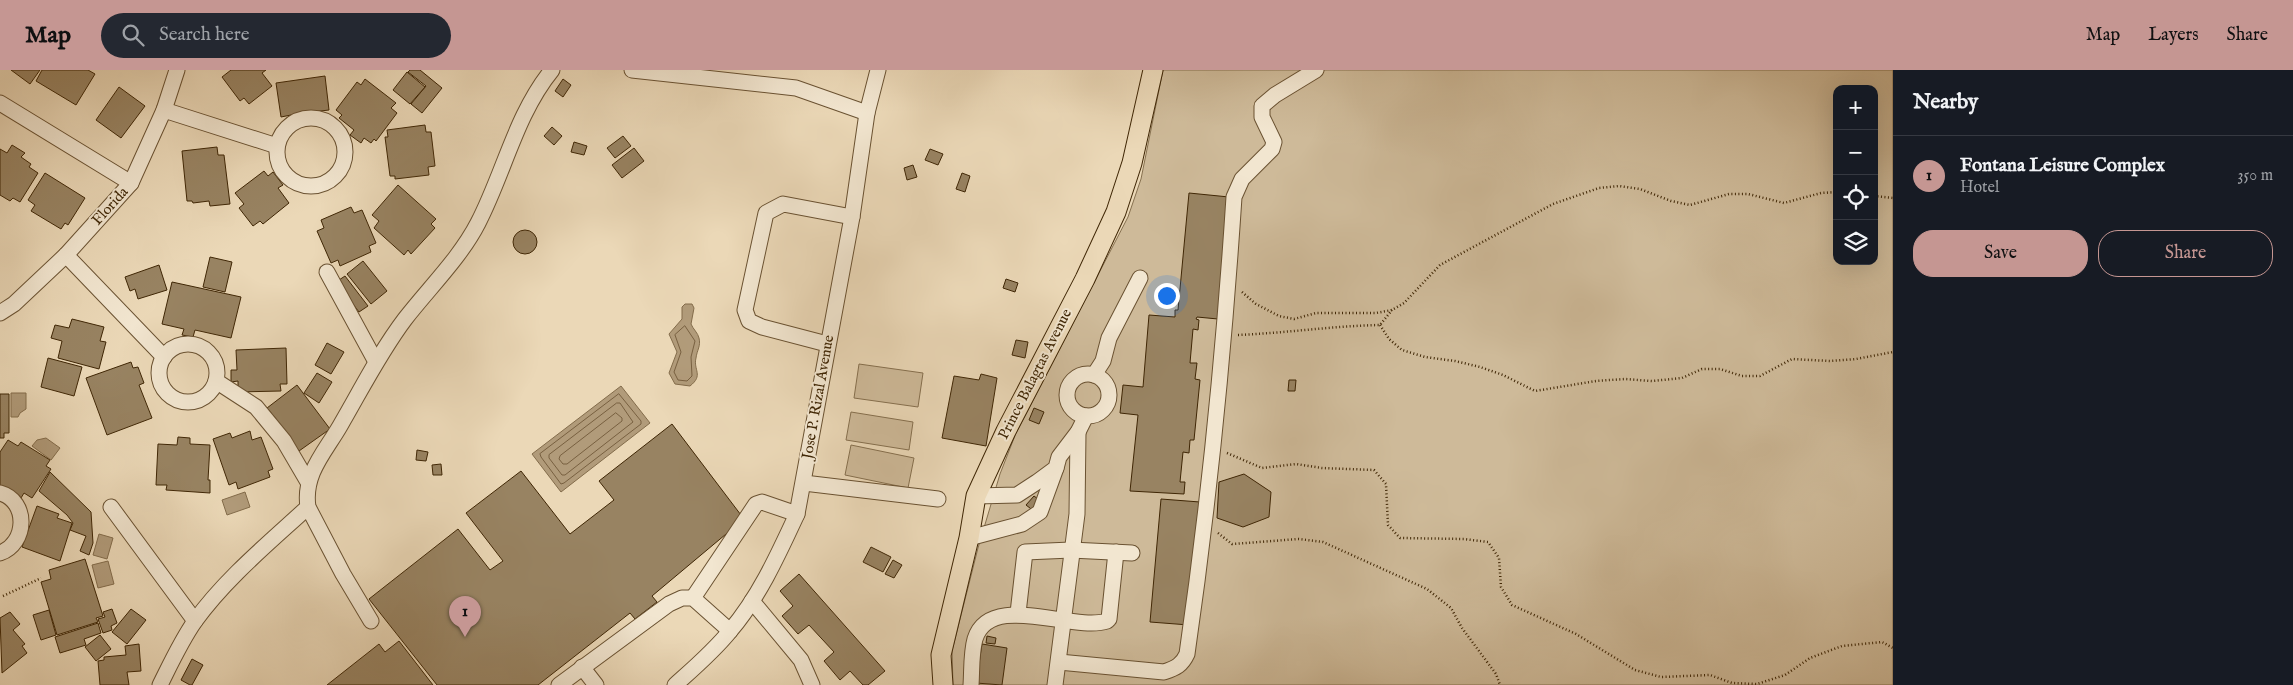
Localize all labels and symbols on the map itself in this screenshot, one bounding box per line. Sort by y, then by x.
street label: Florida [88,182,133,229]
your location [1154,283,1180,309]
street label: Prince Balagtas Avenue [994,305,1076,442]
street label: Jose P. Rizal Avenue [797,333,838,463]
pin: 1 [449,596,481,637]

